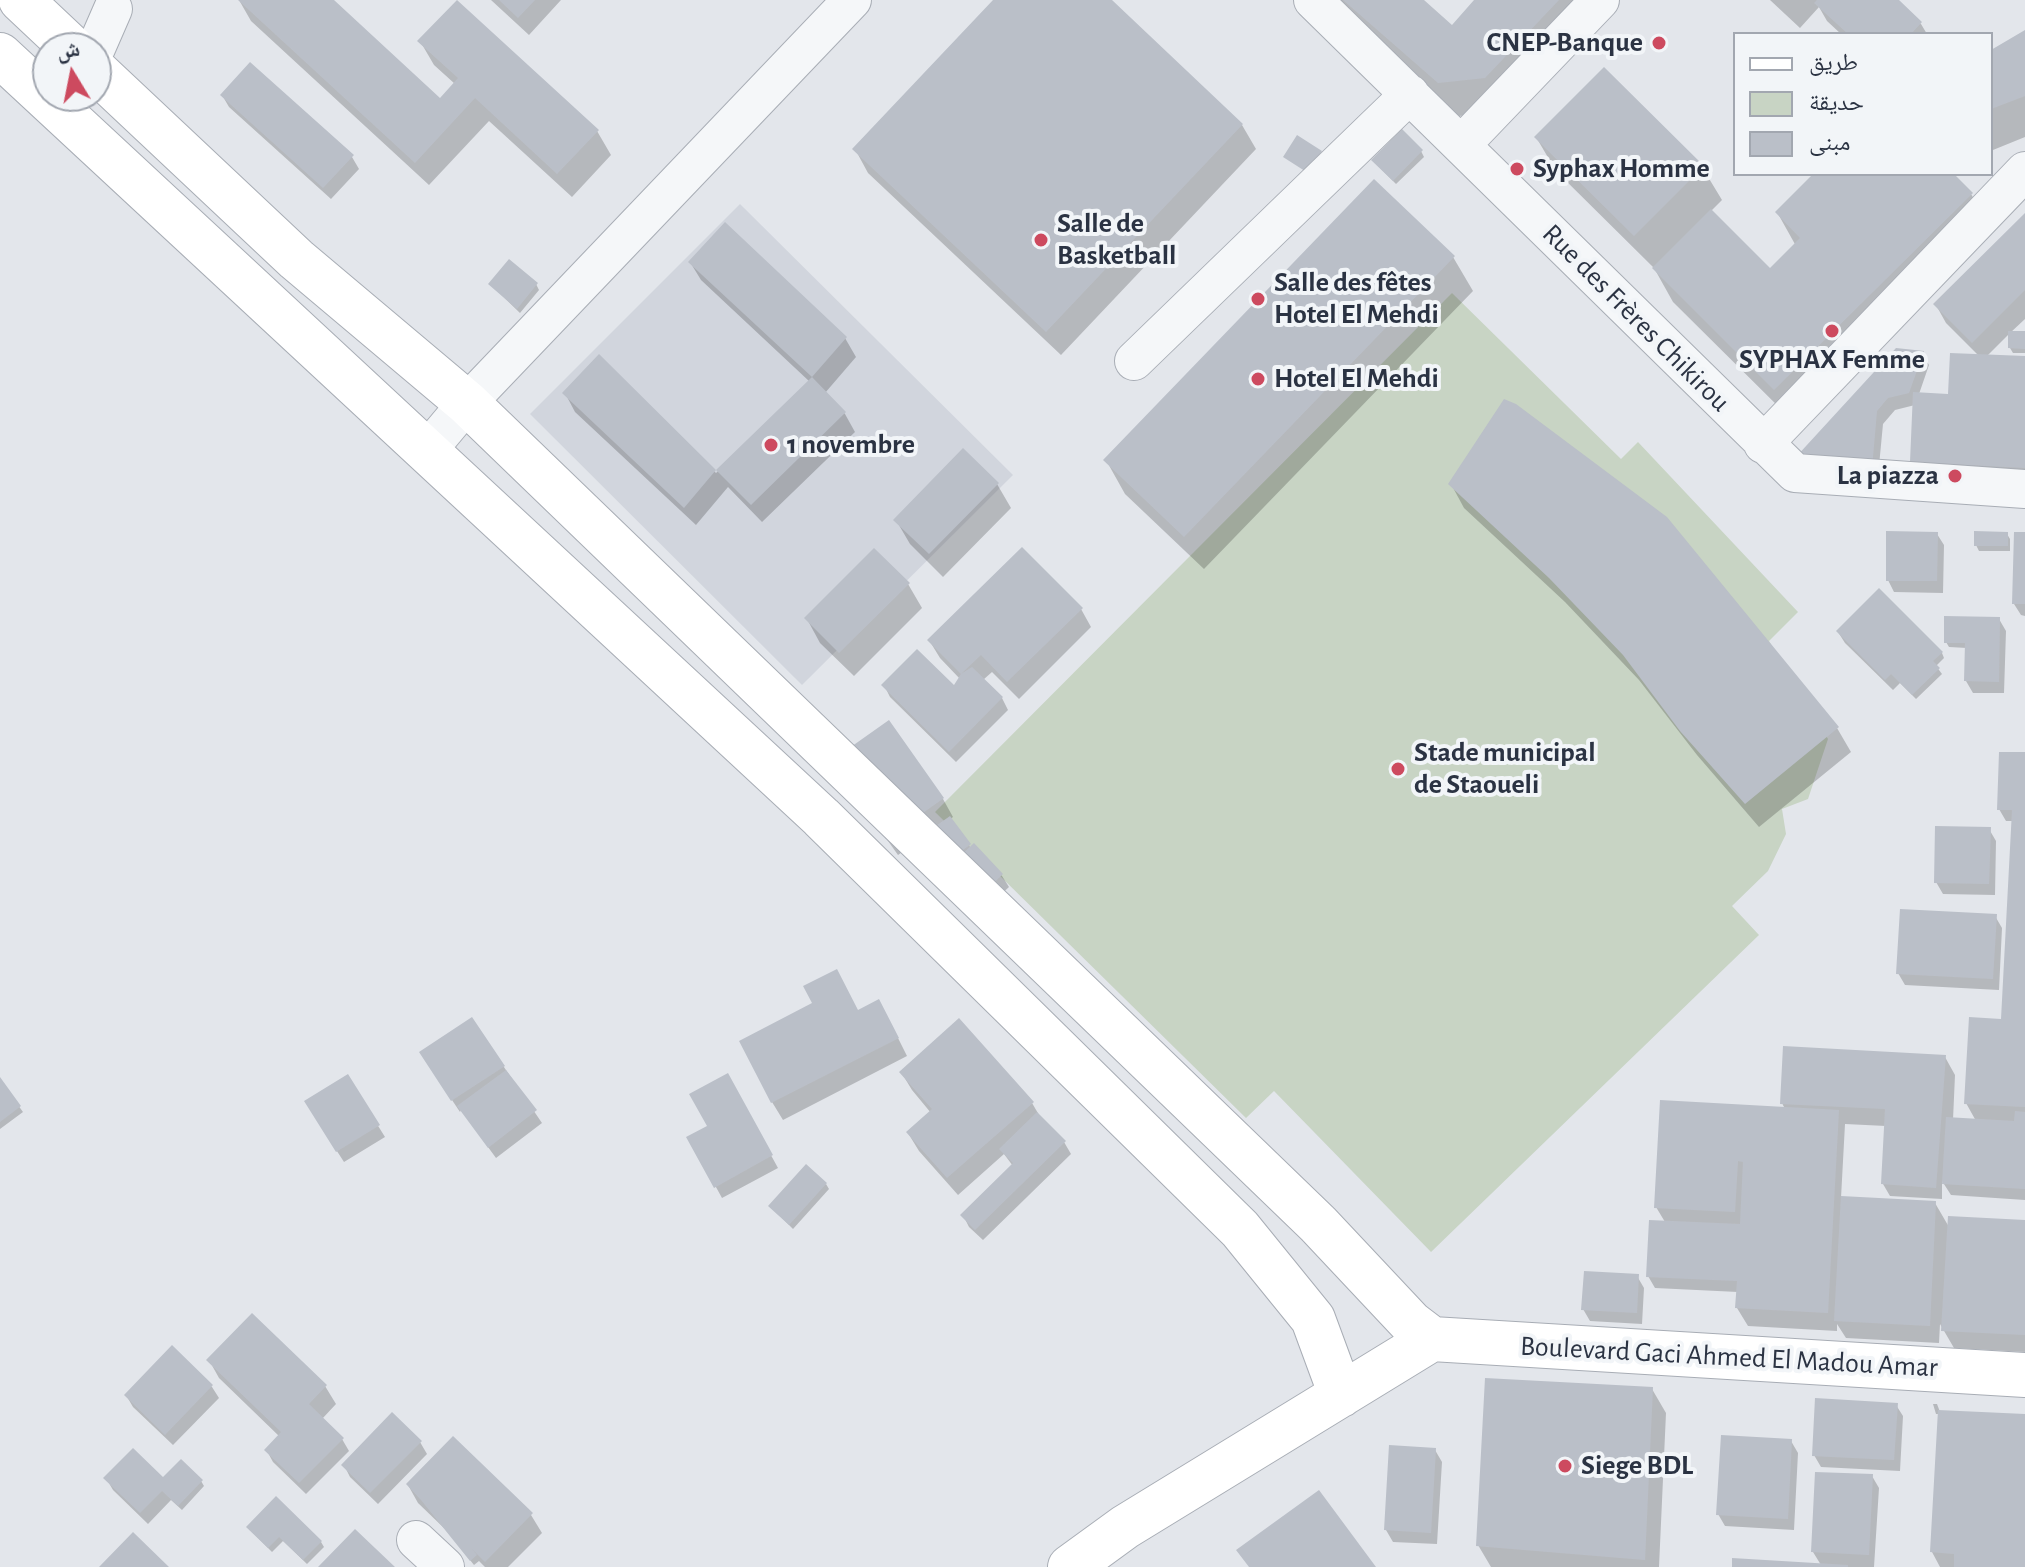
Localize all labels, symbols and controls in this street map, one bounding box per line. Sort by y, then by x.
place label: CNEP-Banque [1487,26,1643,60]
north arrow [32,32,112,112]
legend [1733,32,1993,176]
marker: CNEP-Banque [1650,34,1668,52]
text: ش [55,37,82,63]
text: طريق [1809,51,1858,75]
text: حديقة [1809,91,1864,115]
text: مبنى [1809,131,1850,155]
place label: Syphax Homme [1533,152,1710,186]
marker: Syphax Homme [1508,160,1526,178]
place label: Salle de Basketball [1057,207,1176,273]
street label: Rue des Frères Chikirou [1535,217,1737,419]
marker: Salle de Basketball [1032,231,1050,249]
place label: Salle des fêtes Hotel El Mehdi [1274,266,1439,332]
marker: Salle des fêtes Hotel El Mehdi [1249,290,1267,308]
marker: SYPHAX Femme [1823,322,1841,340]
place label: SYPHAX Femme [1739,343,1925,377]
place label: Hotel El Mehdi [1274,362,1439,396]
marker: Hotel El Mehdi [1249,370,1267,388]
place label: 1 novembre [787,428,915,462]
marker: 1 novembre [762,436,780,454]
place label: La piazza [1837,459,1939,493]
marker: La piazza [1946,467,1964,485]
place label: Stade municipal de Staoueli [1414,736,1596,802]
marker: Stade municipal de Staoueli [1389,760,1407,778]
street label: Boulevard Gaci Ahmed El Madou Amar [1519,1329,1939,1385]
place label: Siege BDL [1581,1449,1693,1483]
marker: Siege BDL [1556,1457,1574,1475]

